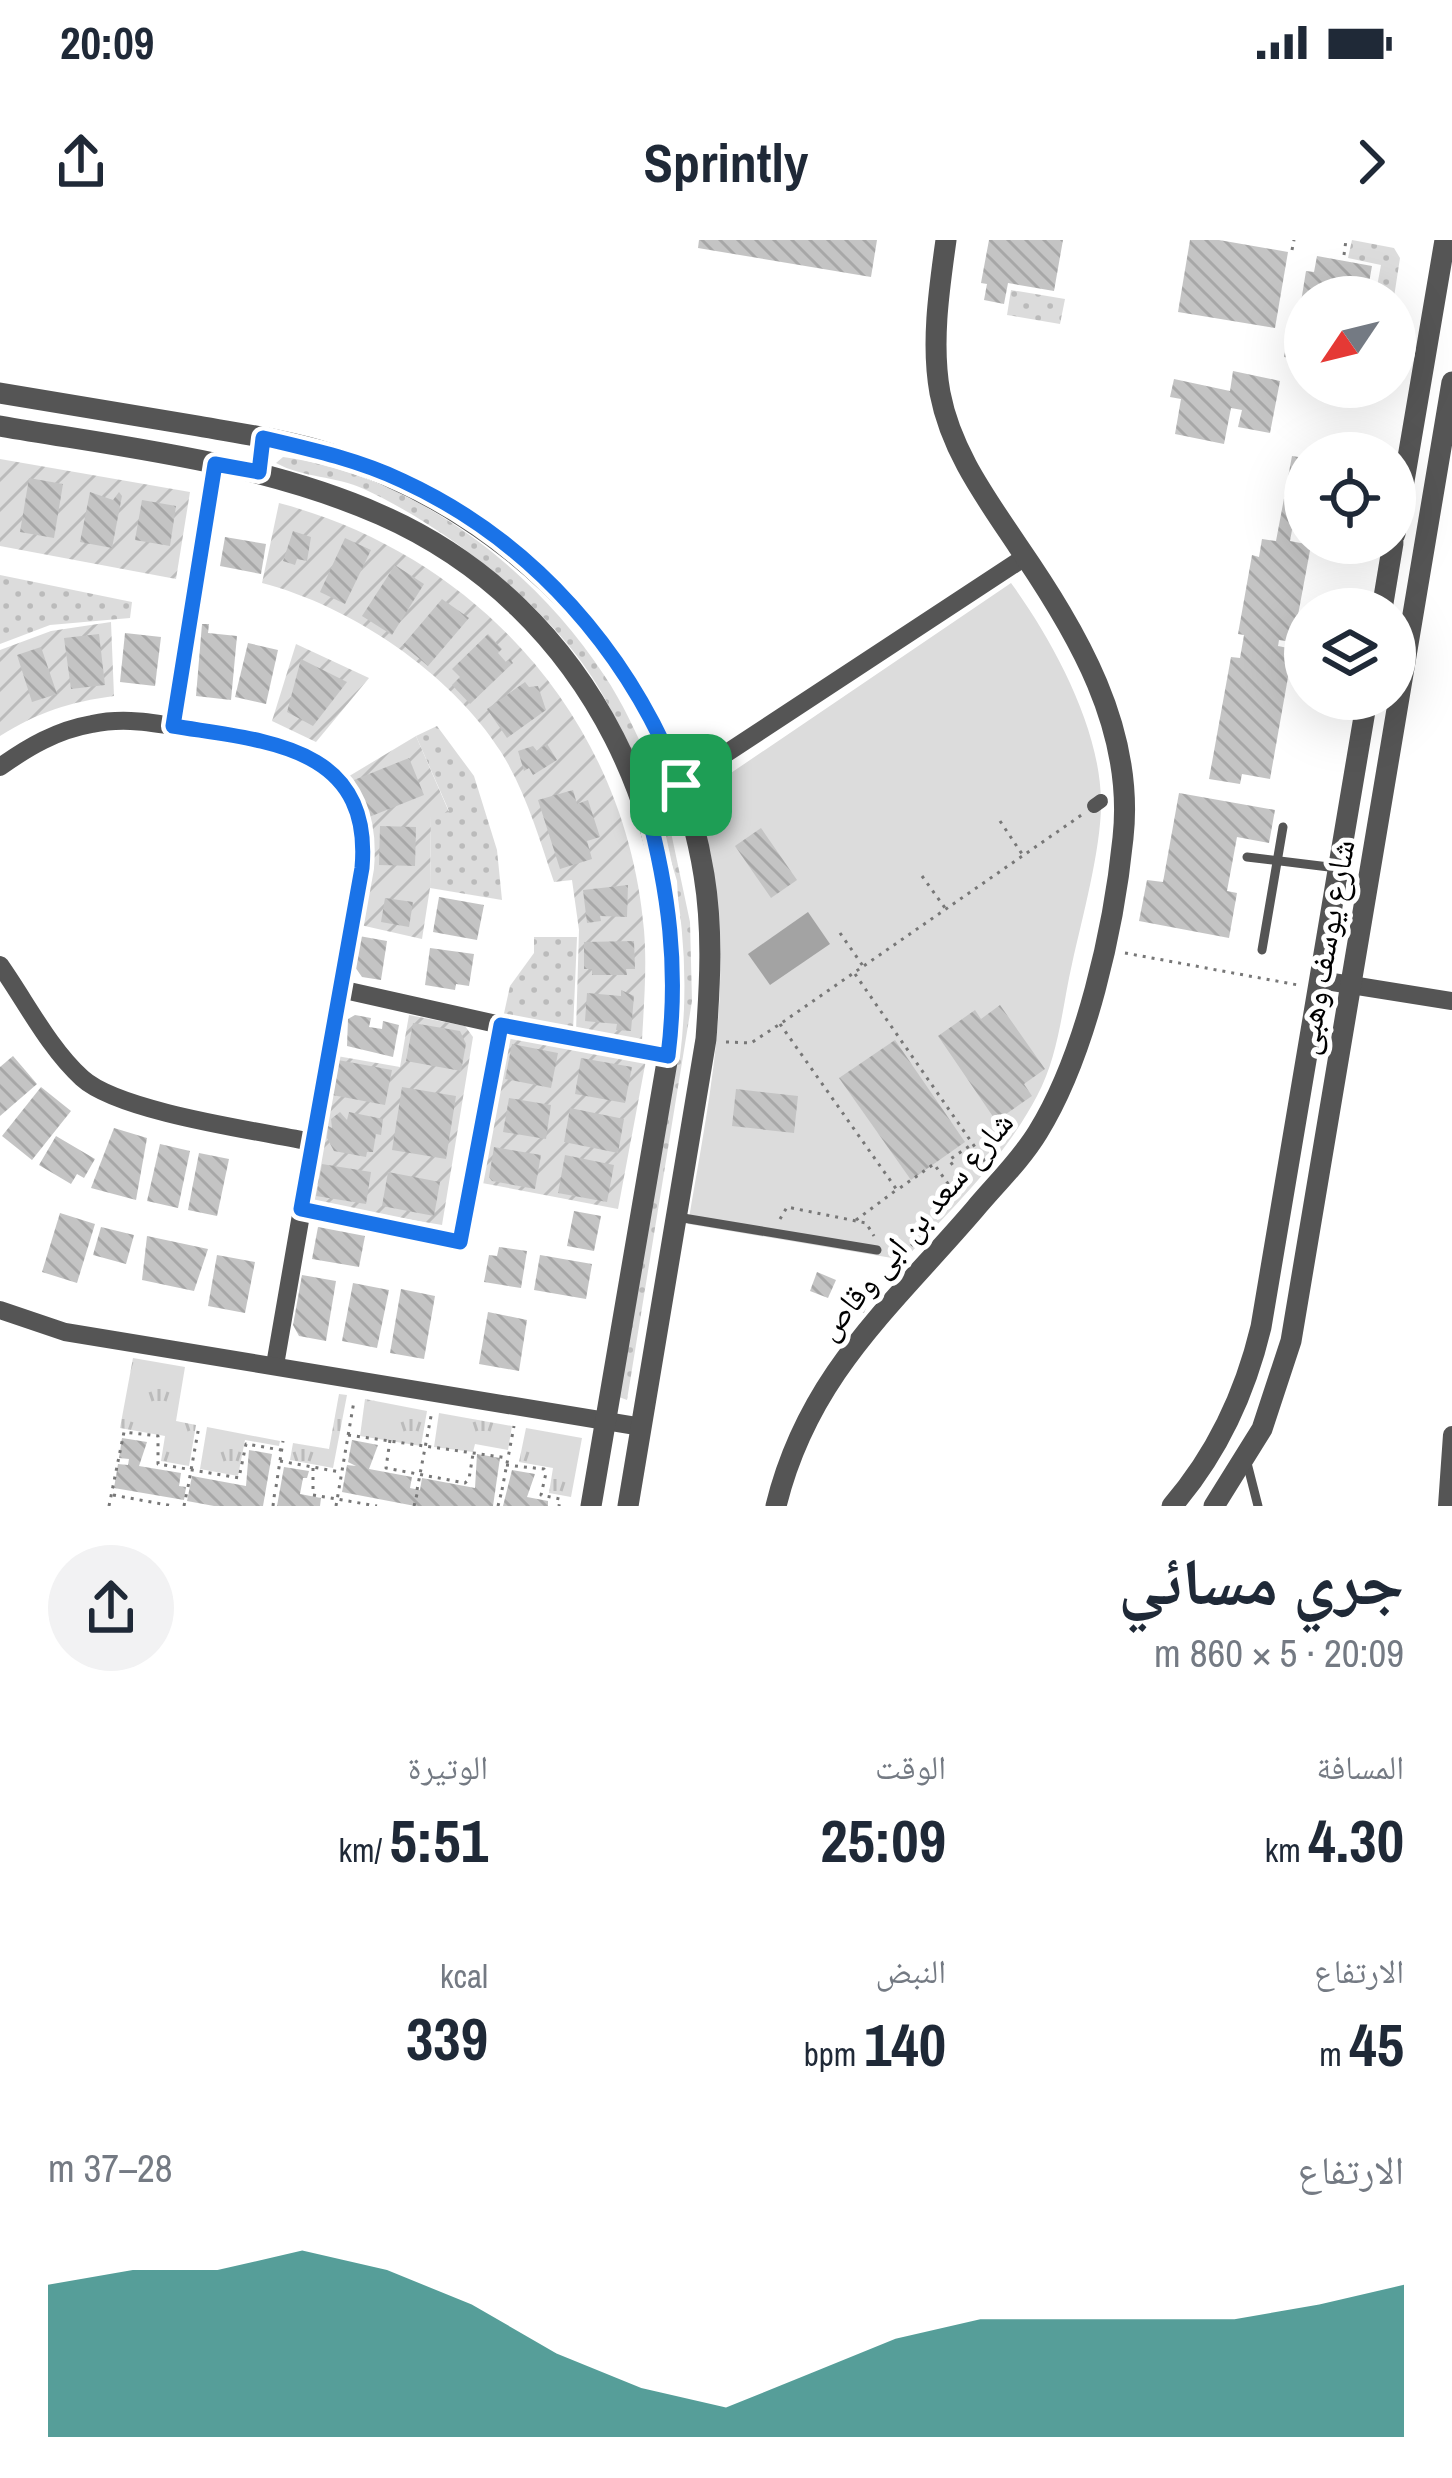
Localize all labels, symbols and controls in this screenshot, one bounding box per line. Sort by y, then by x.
text: 20:09 [60,12,154,73]
text: Sprintly [644,126,808,199]
icon: share [48,129,114,195]
icon: forward [1338,129,1404,195]
north arrow [1284,276,1416,408]
map controls [1284,276,1416,720]
button: locate [1284,432,1416,564]
button: layers [1284,588,1416,720]
pin [630,734,732,836]
icon: arrive [648,752,714,818]
street label: شارع يوسف وهبى [1283,836,1365,1058]
street label: شارع سعد بن ابى وقاص [805,1101,1023,1349]
text: جري مسائي [1118,1537,1404,1626]
button: share [48,1545,174,1671]
text: 20:09 · 5 × 860 m [1154,1627,1404,1679]
text: الوتيرة [408,1745,488,1789]
text: الوقت [875,1745,946,1789]
text: المسافة [1317,1745,1404,1789]
text: 5:51 [390,1800,488,1881]
text: 25:09 [820,1800,946,1881]
text: 4.30 [1308,1800,1404,1881]
text: /km [338,1828,390,1872]
text: km [1265,1828,1308,1872]
text: النبض [876,1949,946,1993]
text: الارتفاع [1314,1949,1404,1993]
text: kcal [440,1954,488,1998]
text: 339 [406,1998,488,2079]
text: 140 [864,2004,946,2085]
text: 45 [1349,2004,1404,2085]
text: bpm [804,2032,864,2076]
text: m [1319,2032,1349,2076]
text: 28–37 m [48,2142,173,2194]
text: الارتفاع [1298,2144,1404,2196]

